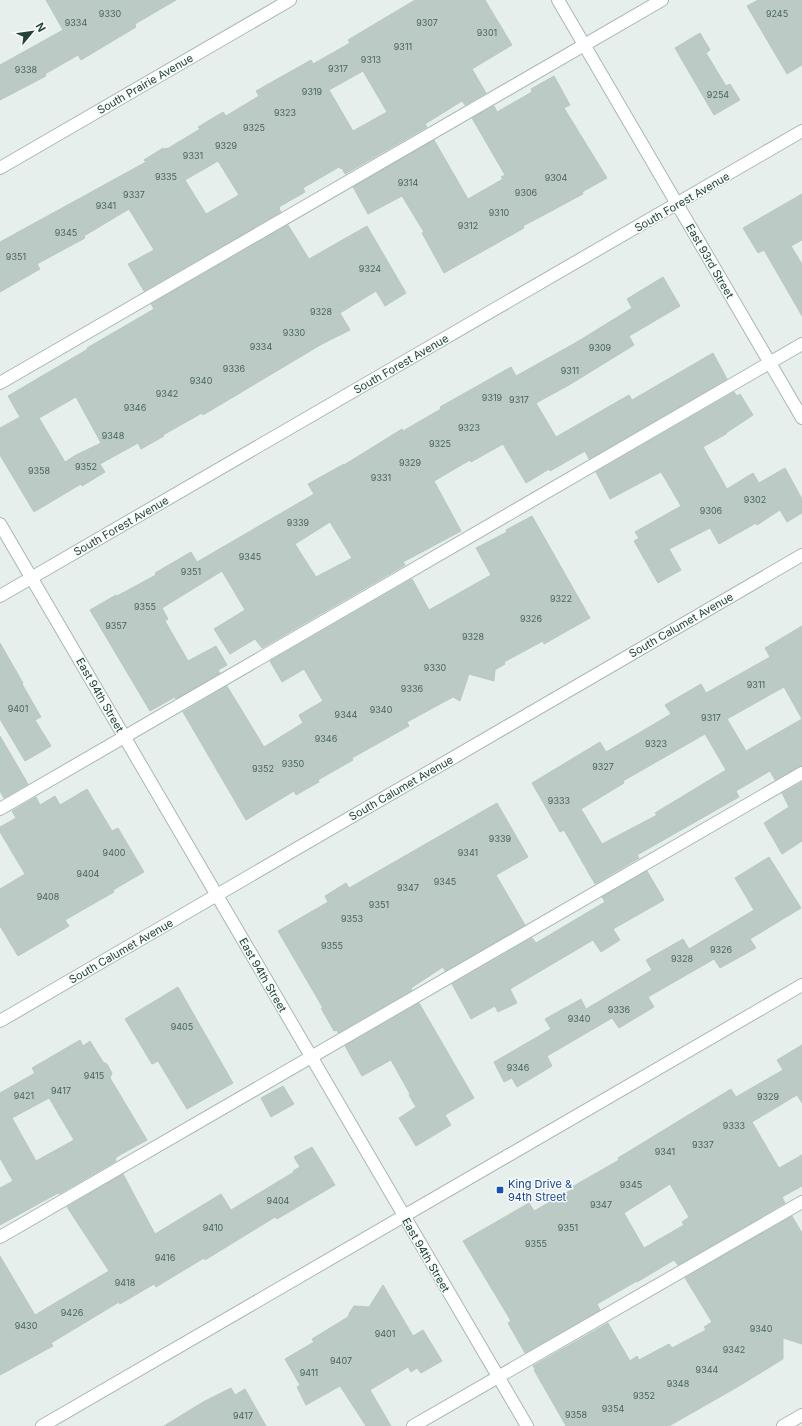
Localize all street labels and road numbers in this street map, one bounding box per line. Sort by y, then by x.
street label: South Prairie Avenue [95,51,195,117]
street label: South Forest Avenue [632,169,732,235]
street label: East 93rd Street [683,221,737,301]
street label: South Forest Avenue [351,331,451,397]
street label: South Forest Avenue [71,493,171,559]
street label: South Calumet Avenue [626,589,736,661]
street label: East 94th Street [73,655,127,735]
street label: South Calumet Avenue [346,752,456,824]
street label: South Calumet Avenue [66,915,176,987]
street label: East 94th Street [236,935,290,1015]
street label: East 94th Street [399,1215,453,1295]

